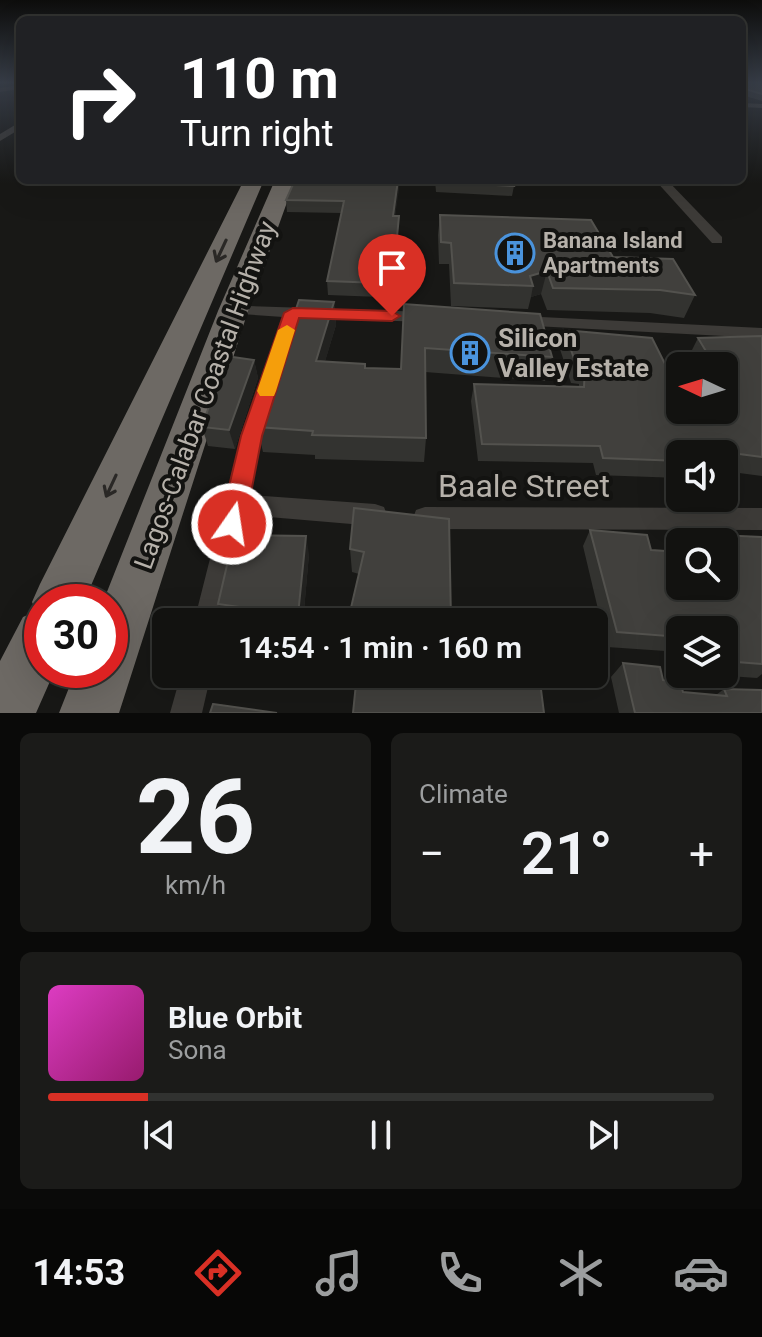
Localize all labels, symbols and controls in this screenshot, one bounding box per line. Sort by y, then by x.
text: 110 m [180,46,339,112]
icon: right [48,48,152,152]
text: Turn right [180,113,333,155]
street label: Lagos-Calabar Coastal Highway [128,217,282,573]
place label: Banana Island Apartments [543,228,683,278]
building icon: Banana Island Apartments [494,232,536,274]
pin [358,234,426,316]
one-way arrow [213,239,228,263]
icon: arrive [370,246,414,290]
place label: Silicon Valley Estate [498,323,649,383]
building icon: Silicon Valley Estate [449,332,491,374]
north arrow [666,352,738,424]
map controls [666,352,738,688]
button: sound [666,440,738,512]
street label: Baale Street [438,467,610,505]
one-way arrow [103,474,118,498]
position arrow [190,482,274,566]
button: search [666,528,738,600]
speed limit sign: 30 [24,584,128,688]
button: layers [666,616,738,688]
text: 14:54 · 1 min · 160 m [238,630,522,665]
text: 26 [136,757,255,878]
text: Climate [419,779,508,809]
text: 21° [521,818,612,889]
text: − [419,828,444,880]
text: + [689,828,714,880]
text: km/h [165,870,226,900]
text: Blue Orbit [168,1000,302,1035]
text: Sona [168,1035,227,1065]
icon: previous [137,1113,181,1157]
icon: pause [359,1113,403,1157]
icon: next [581,1113,625,1157]
icon: directions [190,1245,246,1301]
icon: music [311,1245,367,1301]
icon: phone [432,1245,488,1301]
icon: climate [553,1245,609,1301]
icon: car [673,1245,729,1301]
text: 14:53 [32,1252,125,1294]

